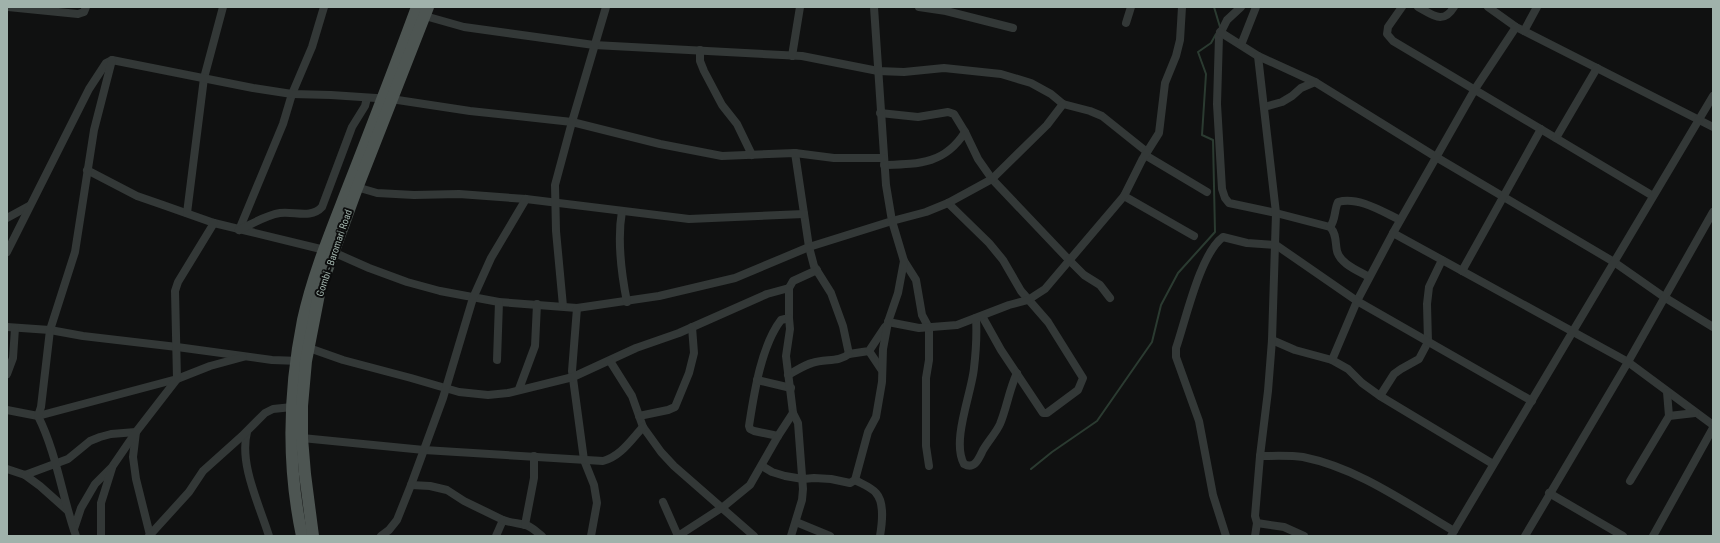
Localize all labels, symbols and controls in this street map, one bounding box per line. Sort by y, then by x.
street label: Gombi - Baromari Road [314,208,354,298]

